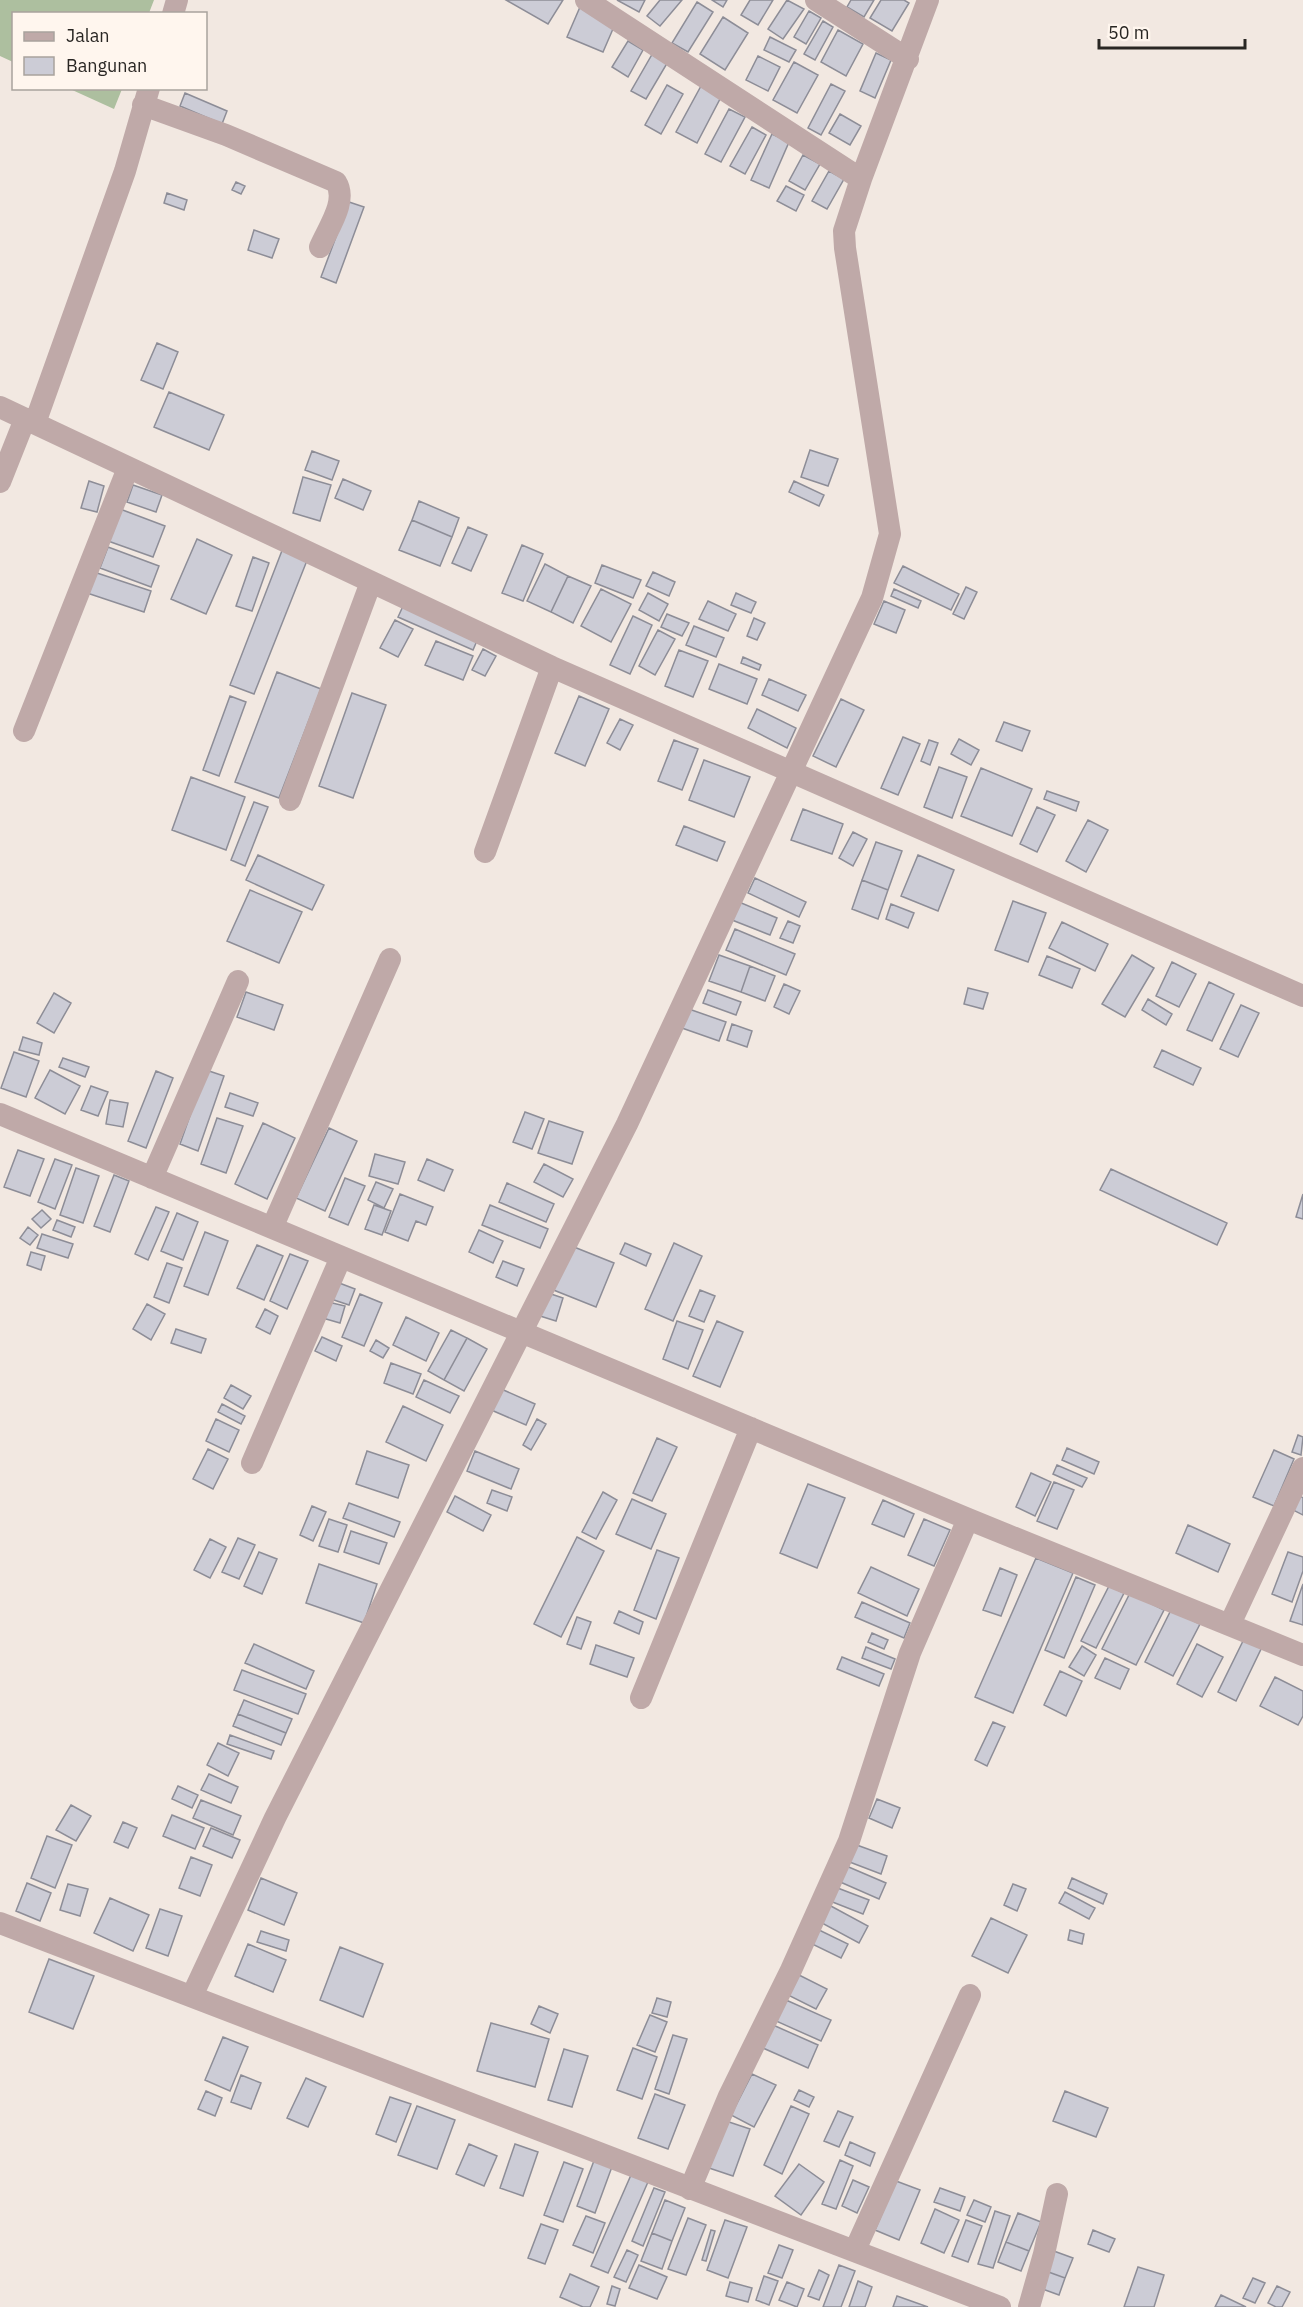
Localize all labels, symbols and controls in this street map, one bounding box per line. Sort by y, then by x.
legend [12,12,207,90]
scale bar [1099,12,1244,50]
text: 50 m [1108,21,1150,44]
text: Jalan [66,24,110,47]
text: Bangunan [66,54,147,77]

